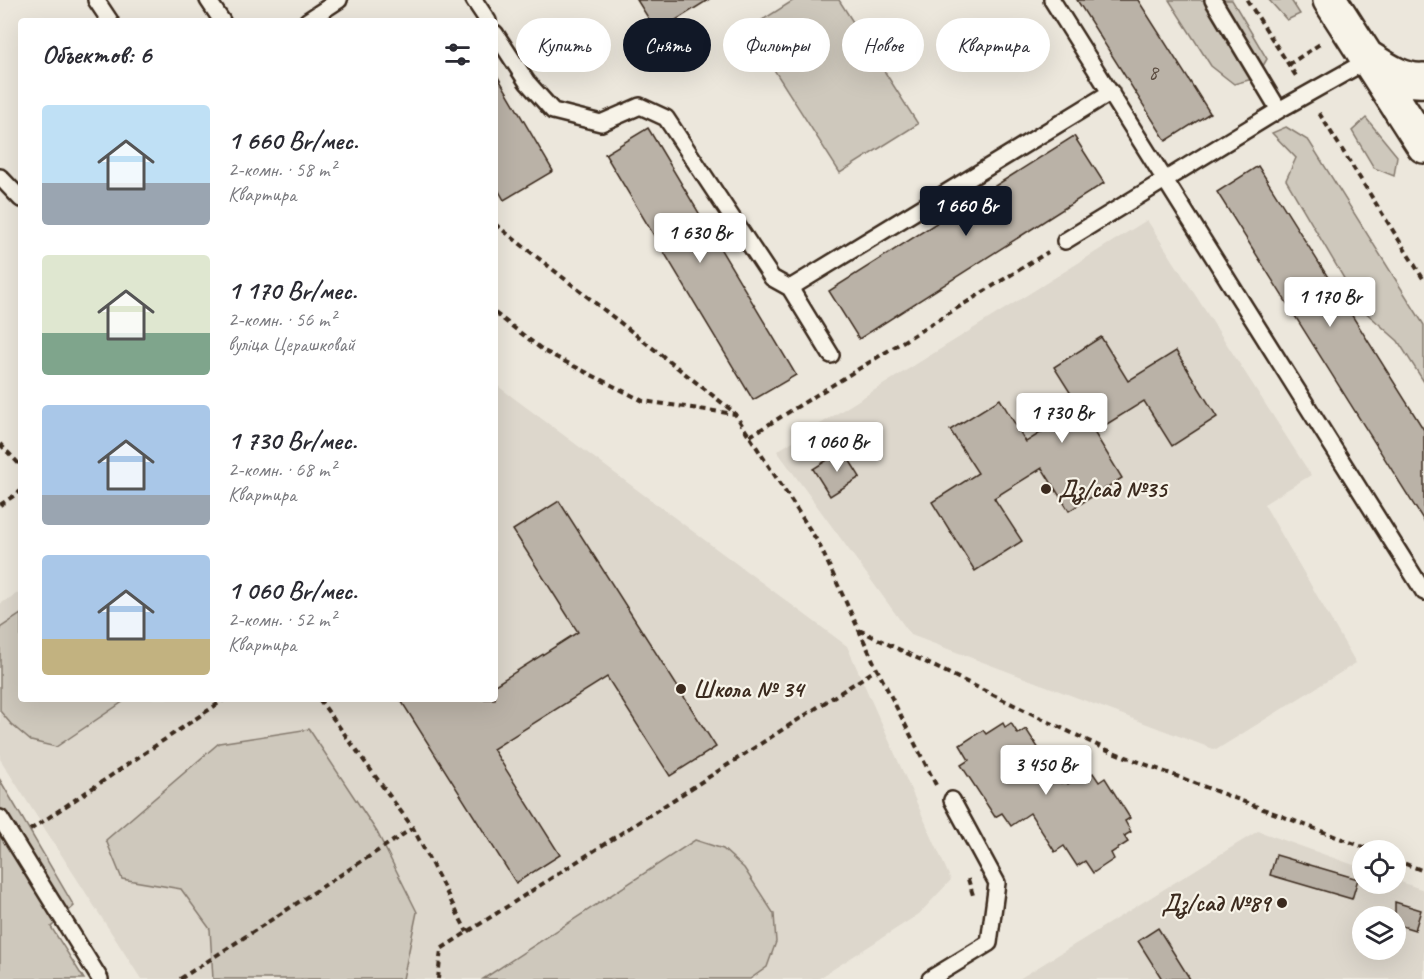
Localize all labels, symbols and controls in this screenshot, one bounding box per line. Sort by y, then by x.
chip: Купить [516,18,611,72]
chip: Снять [623,18,711,72]
chip: Фильтры [723,18,830,72]
chip: Новое [842,18,924,72]
chip: Квартира [936,18,1050,72]
text: Объектов: 6 [42,38,151,71]
icon: filters [441,38,474,71]
house number: 8 [1148,59,1160,85]
text: 1 660 Br/мес. [228,124,358,157]
icon: home [90,129,162,201]
text: 2-комн. · 58 m² [228,157,336,182]
text: Квартира [228,182,296,207]
pin: 1 660 Br [904,186,1028,237]
text: 1 660 Br [934,193,998,218]
pin: 1 630 Br [638,213,762,264]
text: 1 630 Br [668,220,732,245]
text: 1 170 Br/мес. [228,274,357,307]
pin: 1 170 Br [1268,277,1392,328]
icon: home [90,279,162,351]
text: 1 170 Br [1298,284,1362,309]
text: 2-комн. · 56 m² [228,307,336,332]
text: вуліца Церашковай [228,332,355,357]
pin: 1 730 Br [1000,393,1124,444]
text: 1 730 Br [1030,400,1094,425]
pin: 1 060 Br [775,422,899,473]
text: 1 730 Br/мес. [228,424,357,457]
icon: home [90,429,162,501]
text: 1 060 Br [805,429,869,454]
text: 2-комн. · 68 m² [228,457,336,482]
place label: Дз/сад №35 [1058,474,1169,505]
text: Квартира [228,482,296,507]
marker: Дз/сад №35 [1039,482,1053,496]
text: 1 060 Br/мес. [228,574,357,607]
icon: home [90,579,162,651]
text: 2-комн. · 52 m² [228,607,336,632]
text: Квартира [228,632,296,657]
place label: Школа № 34 [693,674,806,704]
marker: Школа № 34 [674,682,688,696]
pin: 3 450 Br [984,745,1108,796]
text: 3 450 Br [1014,752,1078,777]
map controls [1352,840,1406,960]
button: locate [1352,840,1406,894]
place label: Дз/сад №89 [1161,888,1272,919]
marker: Дз/сад №89 [1275,896,1289,910]
button: layers [1352,906,1406,960]

